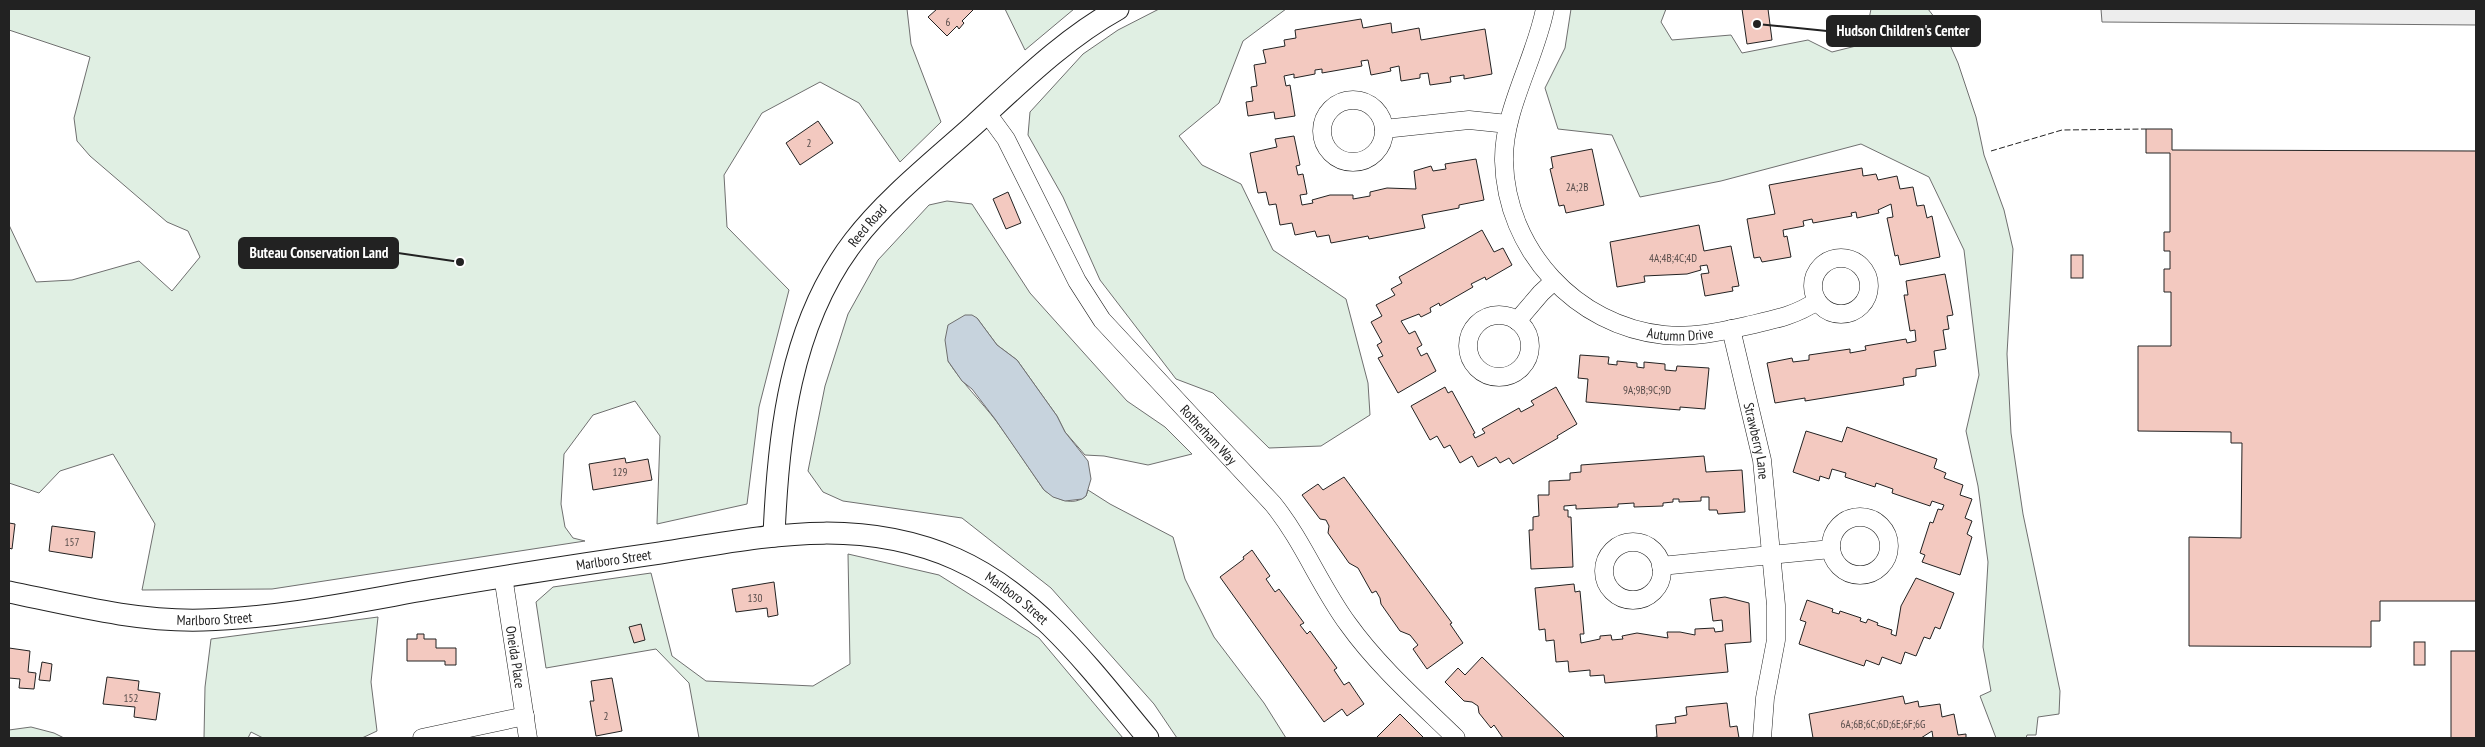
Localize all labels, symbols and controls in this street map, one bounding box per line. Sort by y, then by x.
house number: 6 [946,15,951,29]
callout: Hudson Children's Center [1827,16,1980,46]
text: Hudson Children's Center [1837,21,1970,40]
house number: 2 [807,136,812,150]
house number: 2A;2B [1566,180,1588,194]
street label: Reed Road [844,200,890,250]
callout: Buteau Conservation Land [239,238,398,268]
text: Buteau Conservation Land [250,243,389,262]
house number: 4A;4B;4C;4D [1649,251,1697,265]
street label: Autumn Drive [1645,324,1715,345]
house number: 9A;9B;9C;9D [1623,383,1671,397]
street label: Rotherham Way [1176,401,1241,469]
street label: Strawberry Lane [1740,401,1773,480]
house number: 129 [613,465,627,479]
house number: 157 [65,535,79,549]
street label: Marlboro Street [575,545,653,574]
street label: Marlboro Street [982,568,1052,628]
house number: 130 [748,591,762,605]
street label: Marlboro Street [176,608,253,629]
street label: Oneida Place [502,624,529,690]
house number: 152 [124,691,138,705]
house number: 2 [604,709,609,723]
house number: 6A;6B;6C;6D;6E;6F;6G [1841,717,1925,731]

